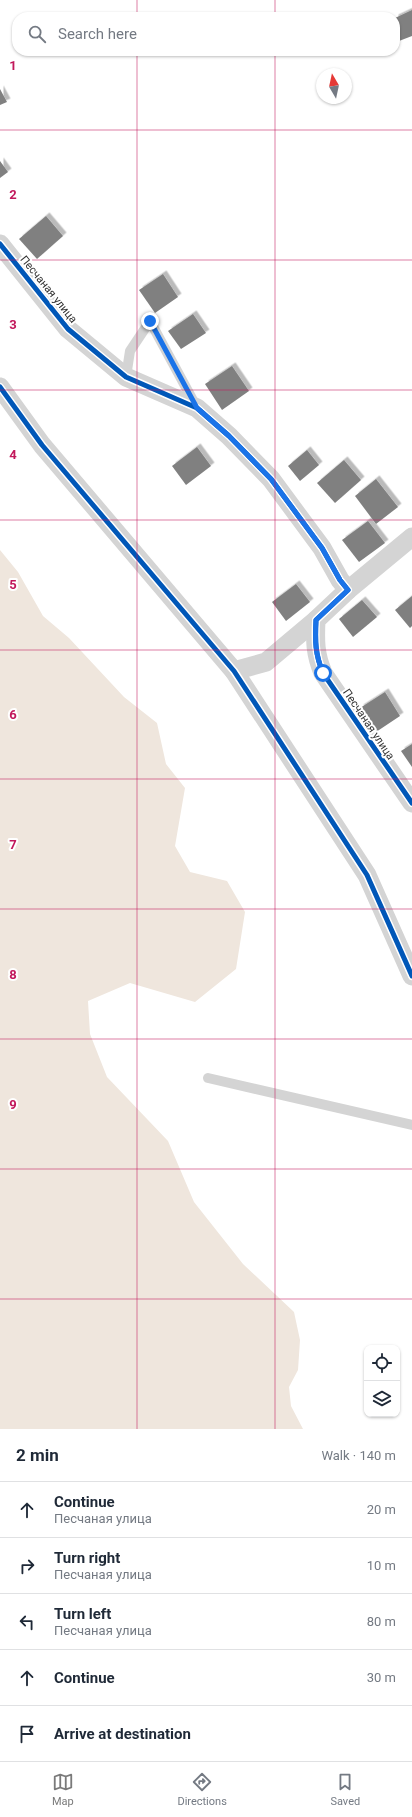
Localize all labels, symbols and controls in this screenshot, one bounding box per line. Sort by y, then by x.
search box [12,12,400,56]
icon: search [26,23,48,45]
text: Search here [58,25,137,43]
text: 1 [9,58,17,73]
north arrow [316,68,352,104]
text: 2 [9,187,17,202]
street label: Песчаная улица [18,253,80,326]
route end [141,312,159,330]
text: 3 [9,317,17,332]
text: 4 [9,447,17,462]
text: 5 [9,577,17,592]
route start [314,664,332,682]
street label: Песчаная улица [340,686,397,762]
text: 6 [9,707,17,722]
text: 7 [9,837,17,852]
text: 8 [9,967,17,982]
text: 9 [9,1097,17,1112]
map controls [364,1345,400,1417]
button: locate [364,1345,400,1381]
button: layers [364,1381,400,1417]
text: 2 min [16,1445,59,1465]
text: Walk · 140 m [321,1448,396,1463]
text: Continue [54,1493,115,1511]
icon: ahead [16,1499,38,1521]
text: 20 m [367,1502,396,1517]
text: Песчаная улица [54,1511,152,1526]
text: Turn right [54,1549,120,1567]
icon: right [16,1555,38,1577]
text: 10 m [367,1558,396,1573]
text: Песчаная улица [54,1567,152,1582]
text: Turn left [54,1605,111,1623]
icon: left [16,1611,38,1633]
text: 80 m [367,1614,396,1629]
text: Песчаная улица [54,1623,152,1638]
icon: ahead [16,1667,38,1689]
text: Continue [54,1669,115,1687]
text: 30 m [367,1670,396,1685]
icon: arrive [16,1723,38,1745]
text: Arrive at destination [54,1725,191,1743]
tab: Map [52,1771,74,1808]
tab: Directions [177,1771,227,1808]
tab: Saved [330,1771,360,1808]

